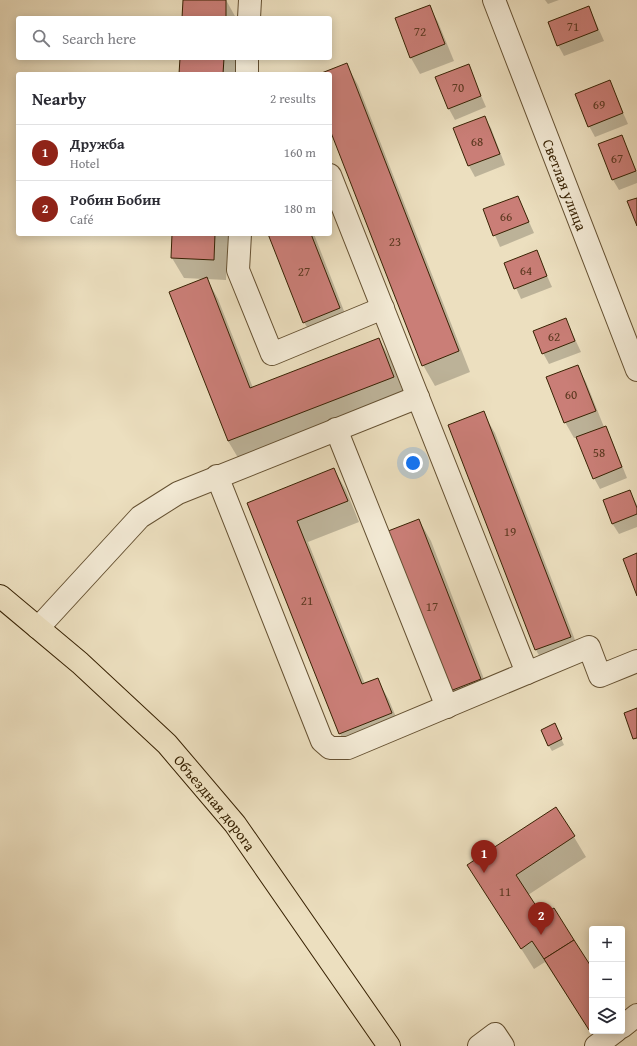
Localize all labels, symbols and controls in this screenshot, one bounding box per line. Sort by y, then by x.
search box [16,16,332,60]
house number: 71 [567,17,579,36]
house number: 72 [414,22,426,41]
icon: search [30,27,52,49]
text: Search here [62,28,136,49]
house number: 70 [452,78,464,97]
text: Nearby [32,86,86,111]
text: 2 results [270,89,316,108]
house number: 69 [593,95,605,114]
house number: 68 [471,132,483,151]
text: Дружба [70,133,125,154]
street label: Светлая улица [538,136,593,234]
text: 1 [42,143,48,162]
text: 160 m [284,143,316,162]
house number: 67 [611,149,623,168]
text: Hotel [70,154,100,173]
text: Робин Бобин [70,189,161,210]
text: 2 [42,199,48,218]
text: 180 m [284,199,316,218]
house number: 66 [500,207,512,226]
text: Café [70,210,93,229]
house number: 23 [389,232,401,251]
house number: 64 [520,261,532,280]
house number: 27 [298,262,310,281]
house number: 62 [548,327,560,346]
house number: 60 [565,385,577,404]
house number: 58 [593,443,605,462]
your location [403,453,423,473]
house number: 19 [504,522,516,541]
house number: 21 [301,591,313,610]
house number: 17 [426,597,438,616]
street label: Объездная дорога [169,750,261,856]
pin: 1 [471,840,497,873]
house number: 11 [499,882,511,901]
pin: 2 [528,902,554,935]
map controls [589,926,625,1034]
button: + [589,926,625,962]
button: − [589,962,625,998]
button: layers [589,998,625,1034]

